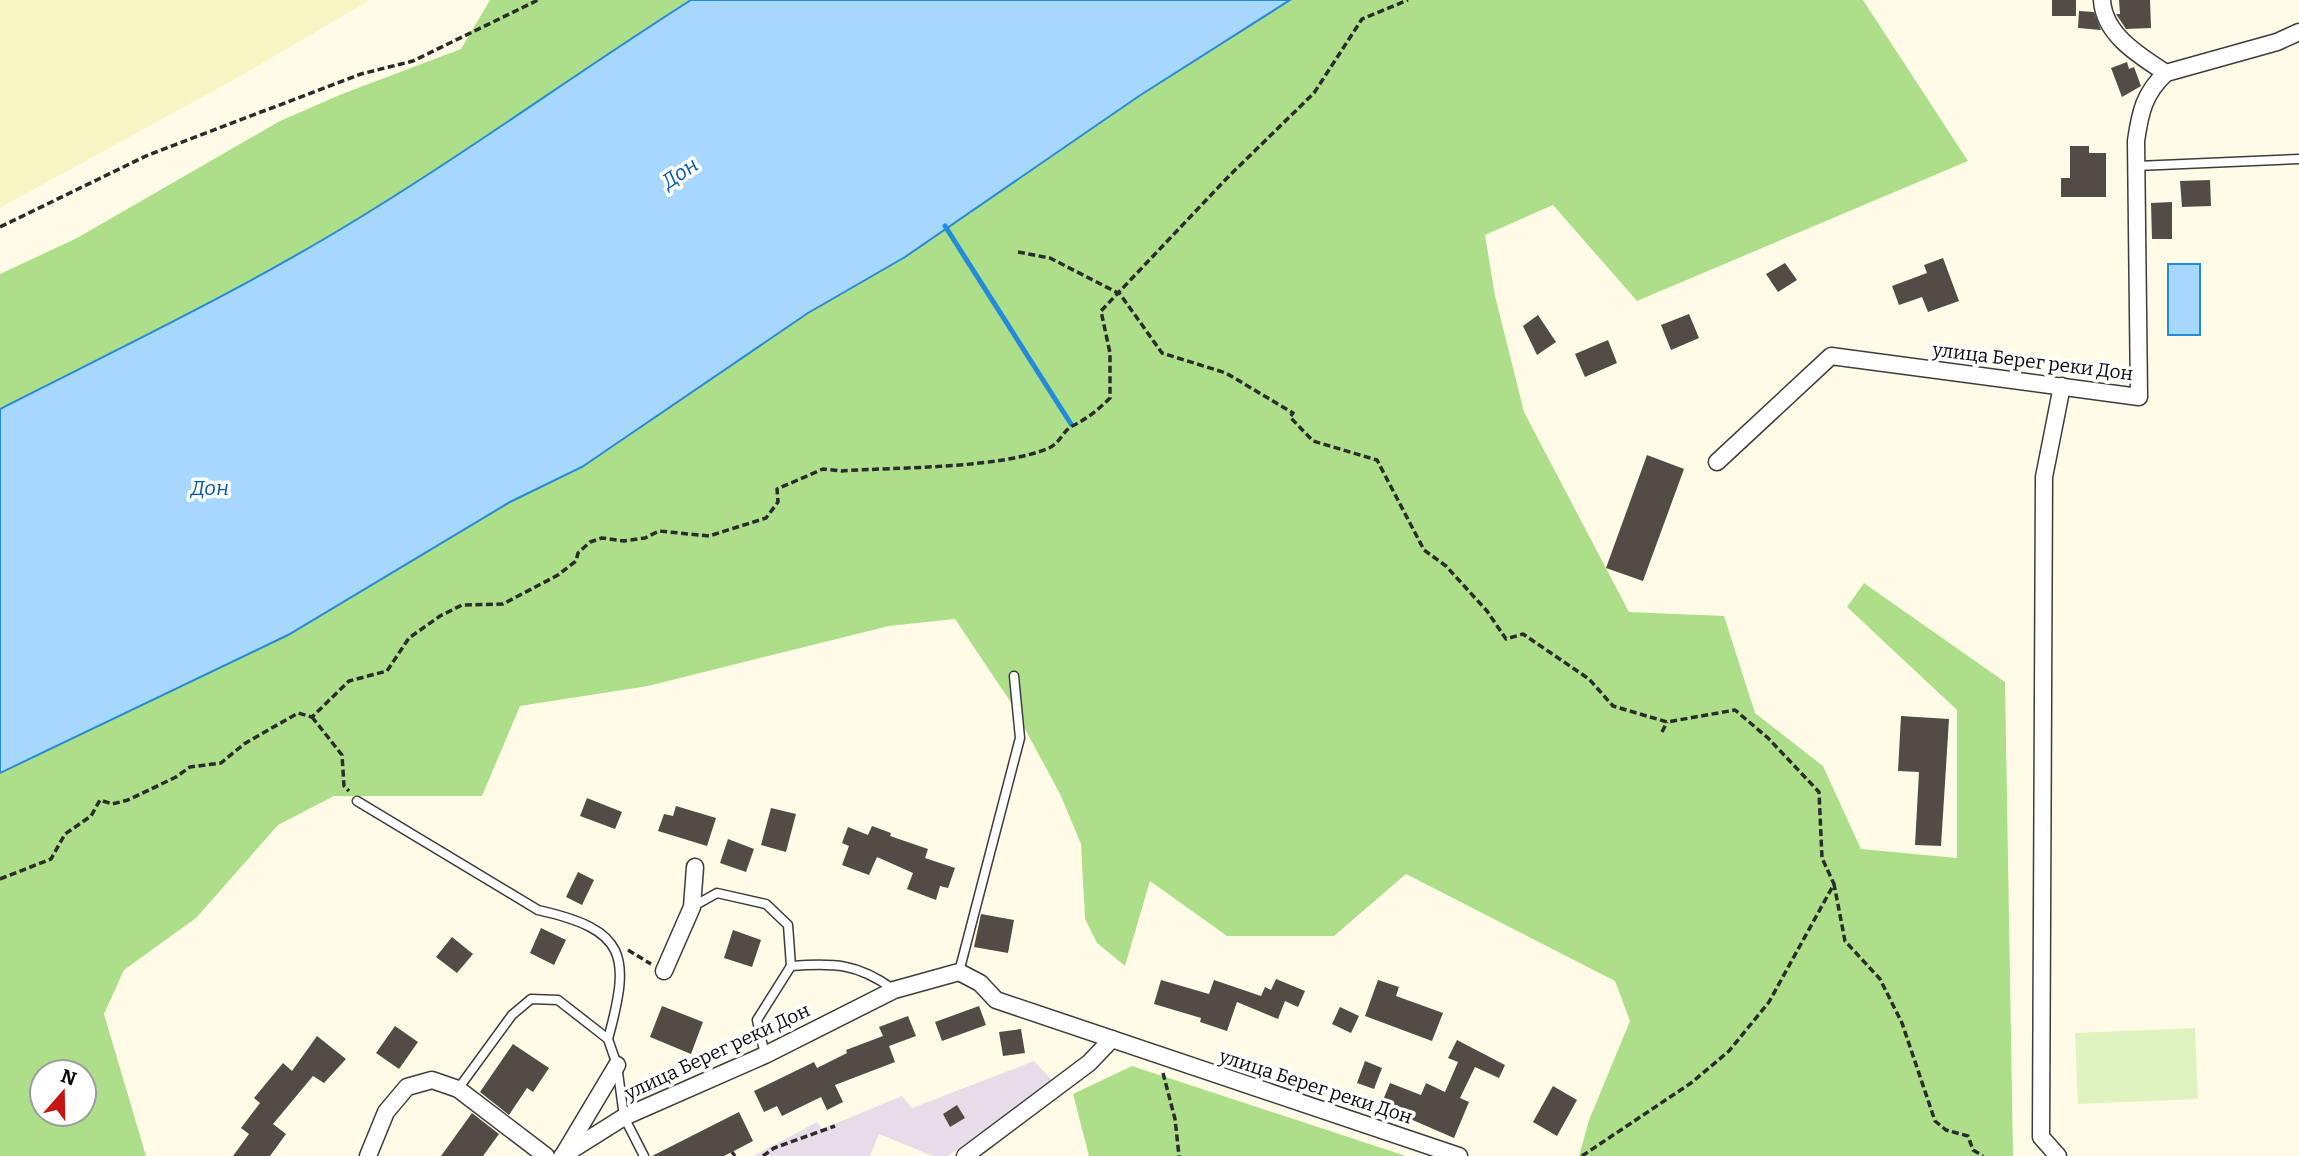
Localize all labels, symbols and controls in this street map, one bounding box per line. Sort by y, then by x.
water label: Дон [655,152,703,196]
street label: улица Берег реки Дон [1930,338,2134,385]
water label: Дон [189,475,229,501]
street label: улица Берег реки Дон [620,998,813,1105]
street label: улица Берег реки Дон [1215,1044,1415,1129]
north arrow [28,1058,98,1128]
text: N [58,1064,80,1091]

